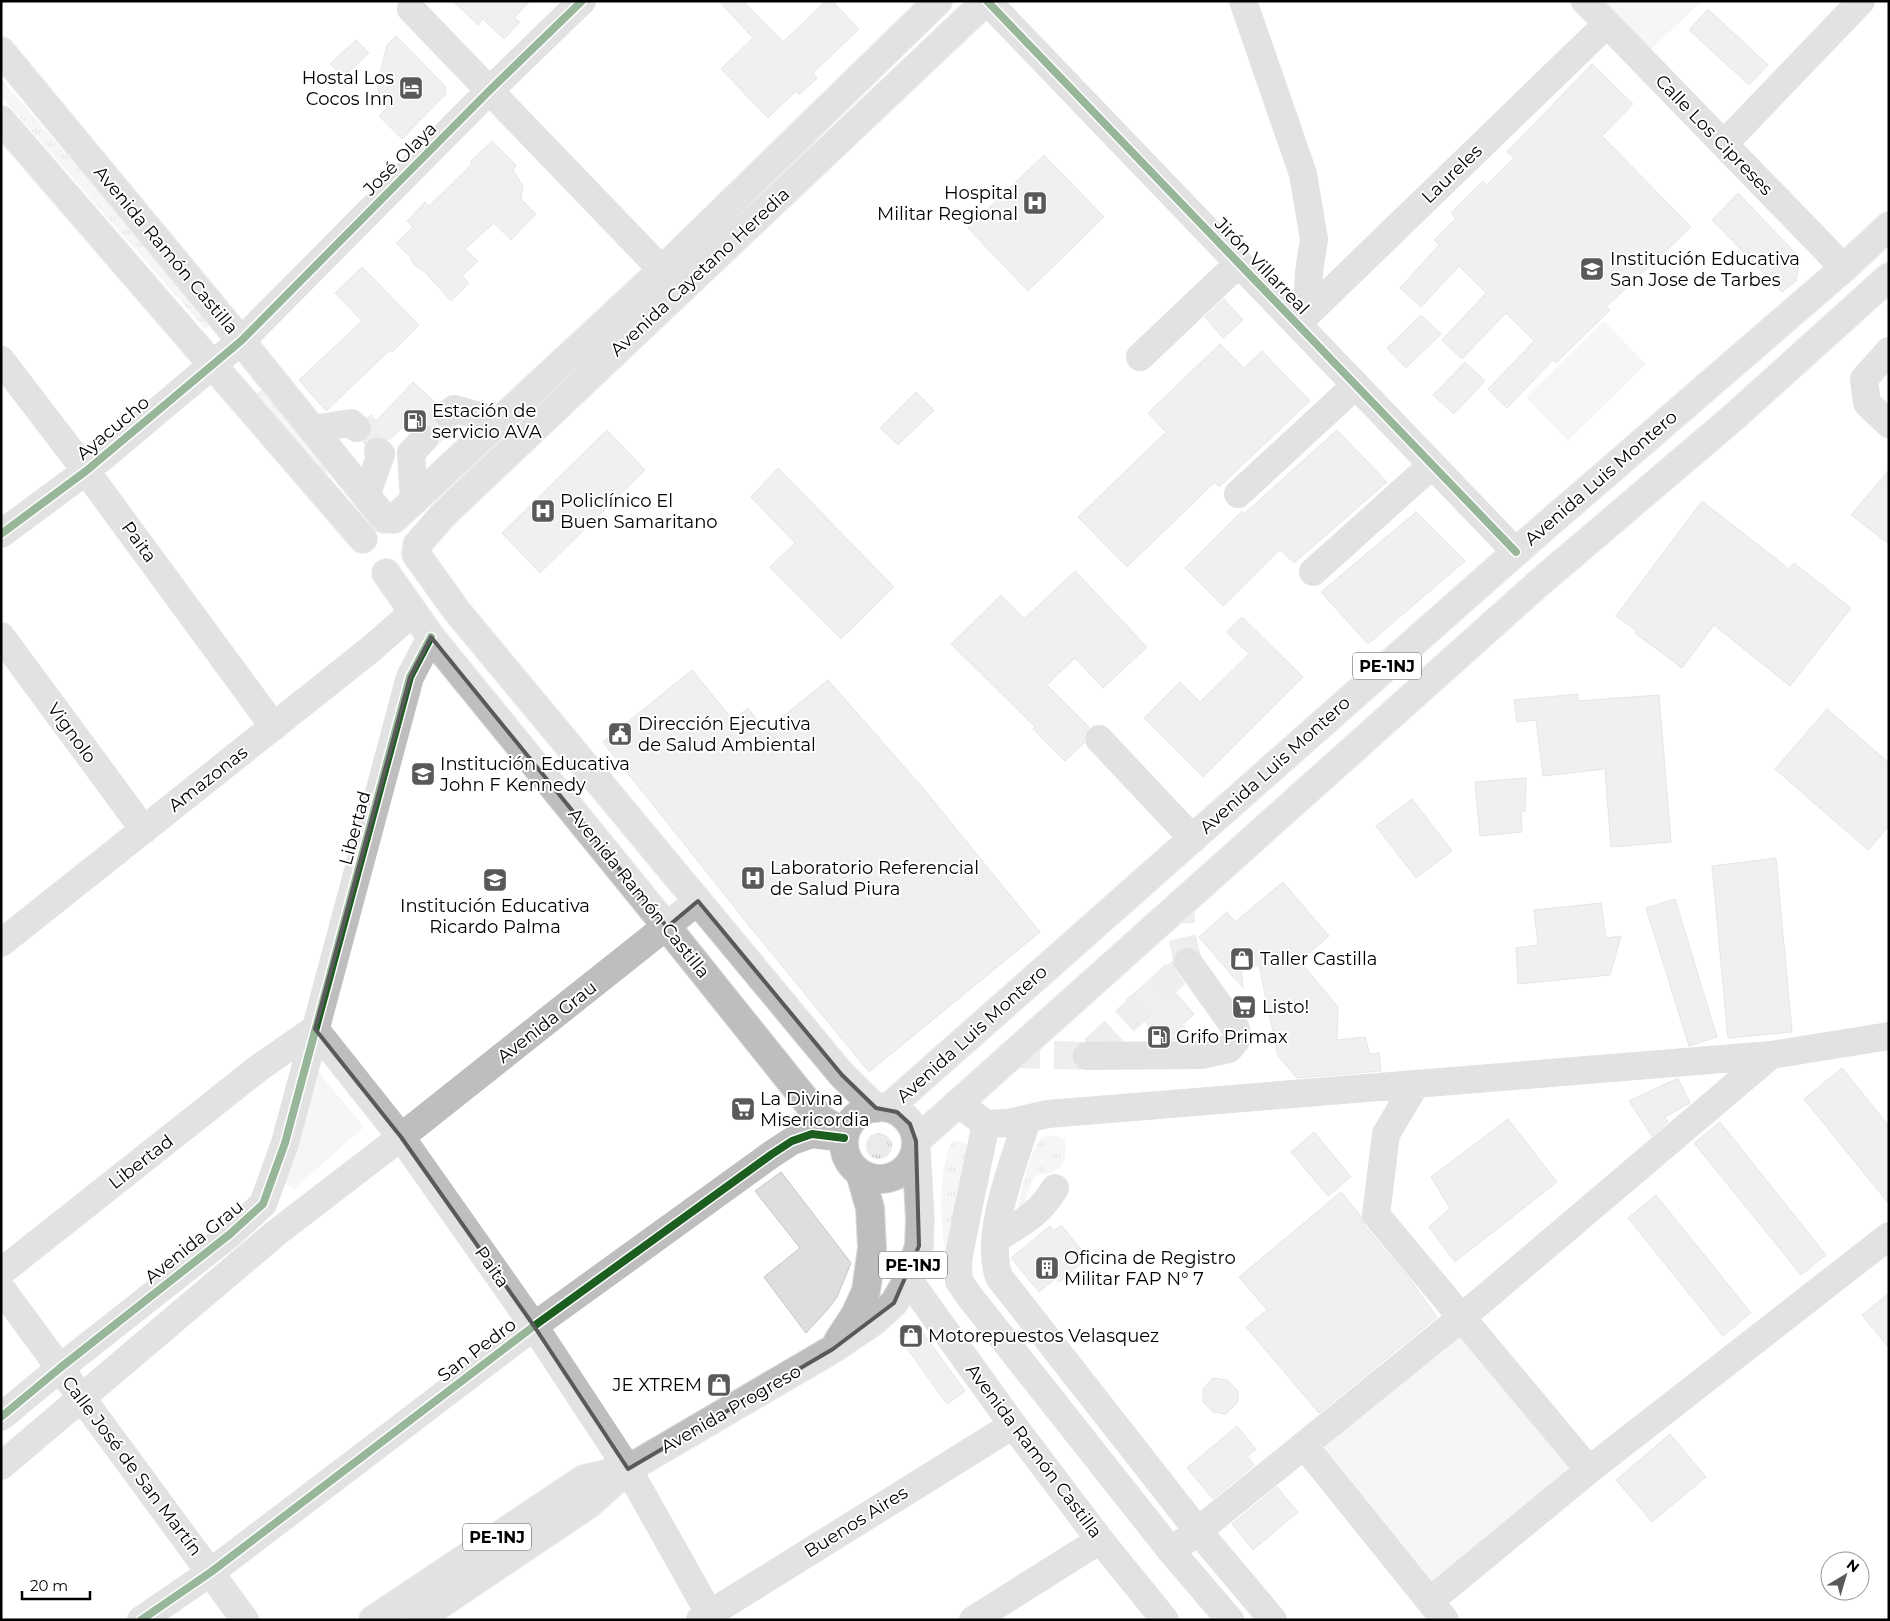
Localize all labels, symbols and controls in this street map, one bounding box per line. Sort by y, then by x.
place label: Hostal Los Cocos Inn [302,67,394,110]
street label: Calle Los Cipreses [1651,70,1778,200]
hotel icon: Hostal Los Cocos Inn [398,75,424,101]
street label: José Olaya [358,118,441,201]
street label: Laureles [1417,140,1487,208]
street label: Avenida Ramón Castilla [89,161,243,339]
place label: Hospital Militar Regional [877,182,1018,225]
street label: Avenida Cayetano Heredia [606,183,794,361]
hospital icon: Hospital Militar Regional [1022,190,1048,216]
street label: Jirón Villarreal [1209,212,1314,319]
place label: Institución Educativa San Jose de Tarbes [1610,248,1800,291]
school or university icon: Institución Educativa San Jose de Tarbes [1579,256,1605,282]
street label: Ayacucho [72,391,154,465]
place label: Estación de servicio AVA [432,400,542,443]
street label: Avenida Luis Montero [1520,406,1682,550]
fuel station icon: Estación de servicio AVA [402,408,428,434]
place label: Policlínico El Buen Samaritano [560,490,718,533]
hospital icon: Policlínico El Buen Samaritano [530,498,556,524]
street label: Paita [117,517,161,567]
road number: PE-1NJ [1353,652,1421,679]
street label: Avenida Luis Montero [1195,692,1355,838]
street label: Vignolo [43,699,101,767]
place label: Dirección Ejecutiva de Salud Ambiental [638,713,816,756]
public building icon: Dirección Ejecutiva de Salud Ambiental [607,721,633,747]
street label: Amazonas [164,741,252,817]
place label: Institución Educativa John F Kennedy [439,753,630,796]
school or university icon: Institución Educativa John F Kennedy [410,761,436,787]
street label: Libertad [335,789,375,867]
street label: Avenida Ramón Castilla [564,803,714,983]
place label: Laboratorio Referencial de Salud Piura [770,857,979,900]
hospital icon: Laboratorio Referencial de Salud Piura [740,865,766,891]
school or university icon: Institución Educativa Ricardo Palma [482,867,508,893]
place label: Institución Educativa Ricardo Palma [400,895,590,938]
shop icon: Taller Castilla [1229,946,1255,972]
place label: Taller Castilla [1260,948,1377,970]
street label: Avenida Luis Montero [892,961,1052,1107]
street label: Avenida Grau [493,976,601,1068]
supermarket icon: Listo! [1231,994,1257,1020]
place label: Listo! [1262,996,1309,1018]
fuel station icon: Grifo Primax [1146,1024,1172,1050]
place label: Grifo Primax [1176,1026,1288,1048]
place label: La Divina Misericordia [760,1088,870,1131]
supermarket icon: La Divina Misericordia [730,1096,756,1122]
street label: Libertad [104,1130,178,1194]
street label: Avenida Grau [140,1196,248,1288]
street label: Paita [470,1242,514,1292]
place label: Oficina de Registro Militar FAP N° 7 [1064,1247,1236,1290]
road number: PE-1NJ [879,1252,947,1278]
building icon: Oficina de Registro Militar FAP N° 7 [1034,1255,1060,1281]
street label: San Pedro [433,1313,521,1387]
shop icon: Motorepuestos Velasquez [898,1323,924,1349]
place label: Motorepuestos Velasquez [928,1325,1159,1347]
street label: Avenida Ramón Castilla [961,1359,1107,1543]
street label: Avenida Progreso [657,1360,805,1458]
street label: Calle José de San Martín [57,1372,207,1560]
shop icon: JE XTREM [706,1372,732,1398]
place label: JE XTREM [611,1374,702,1396]
street label: Buenos Aires [800,1481,912,1563]
road number: PE-1NJ [463,1524,531,1550]
north arrow [1820,1551,1870,1601]
text: N [1843,1555,1863,1576]
scale bar [22,1568,90,1600]
text: 20 m [30,1576,68,1595]

